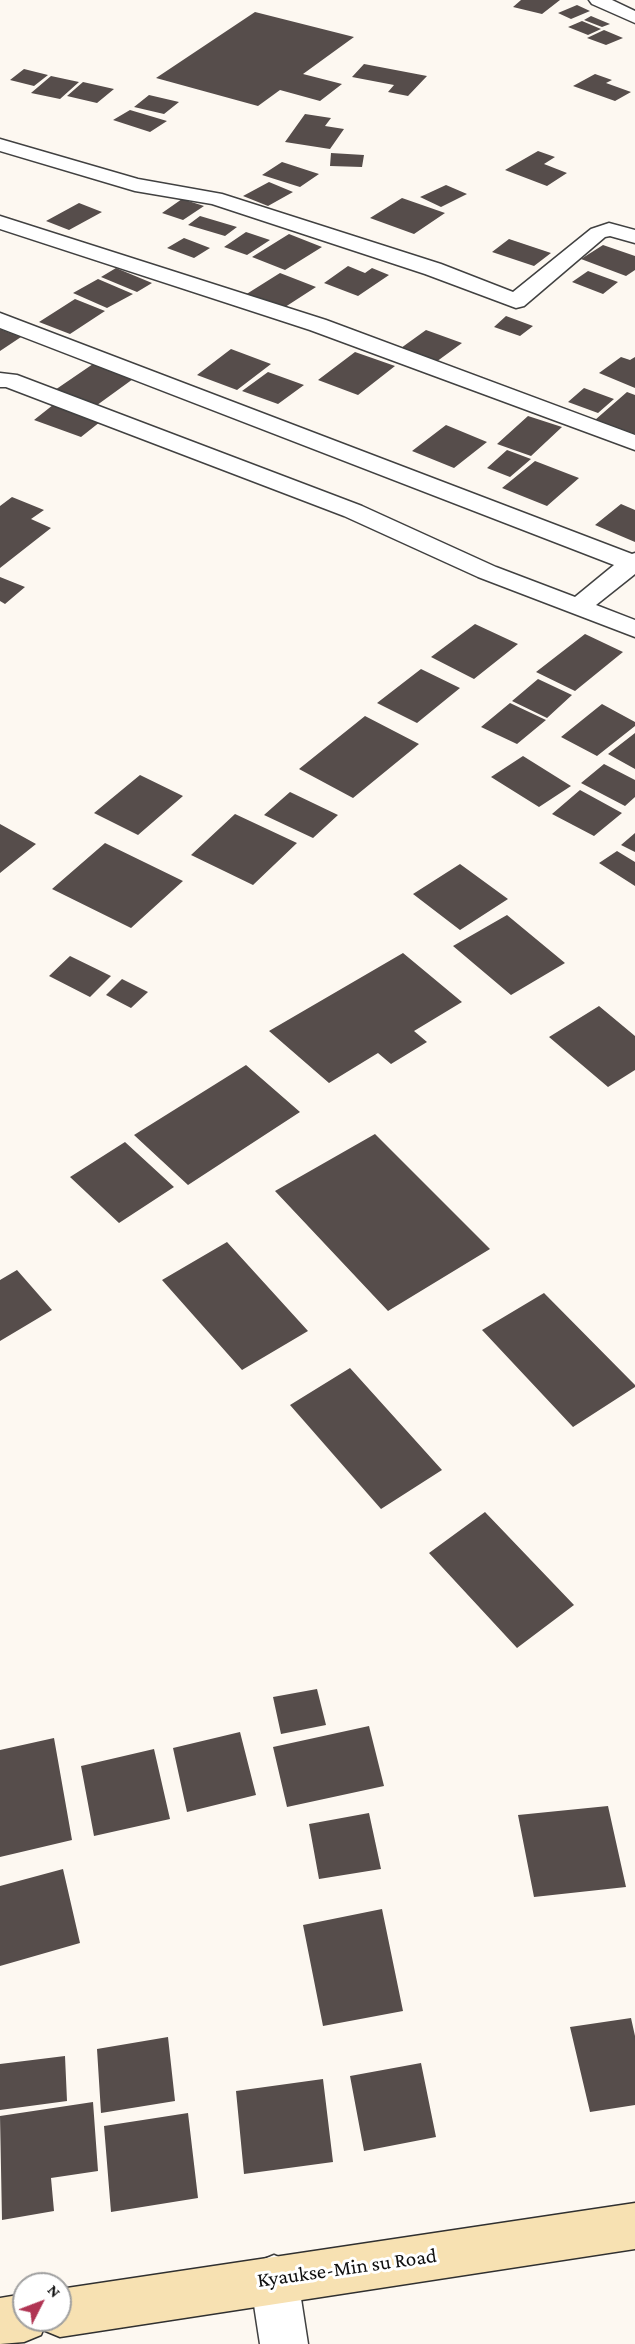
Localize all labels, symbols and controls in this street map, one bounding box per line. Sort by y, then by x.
street label: Kyaukse-Min su Road [256,2243,438,2293]
north arrow [12,2272,72,2332]
text: N [44,2281,64,2301]

